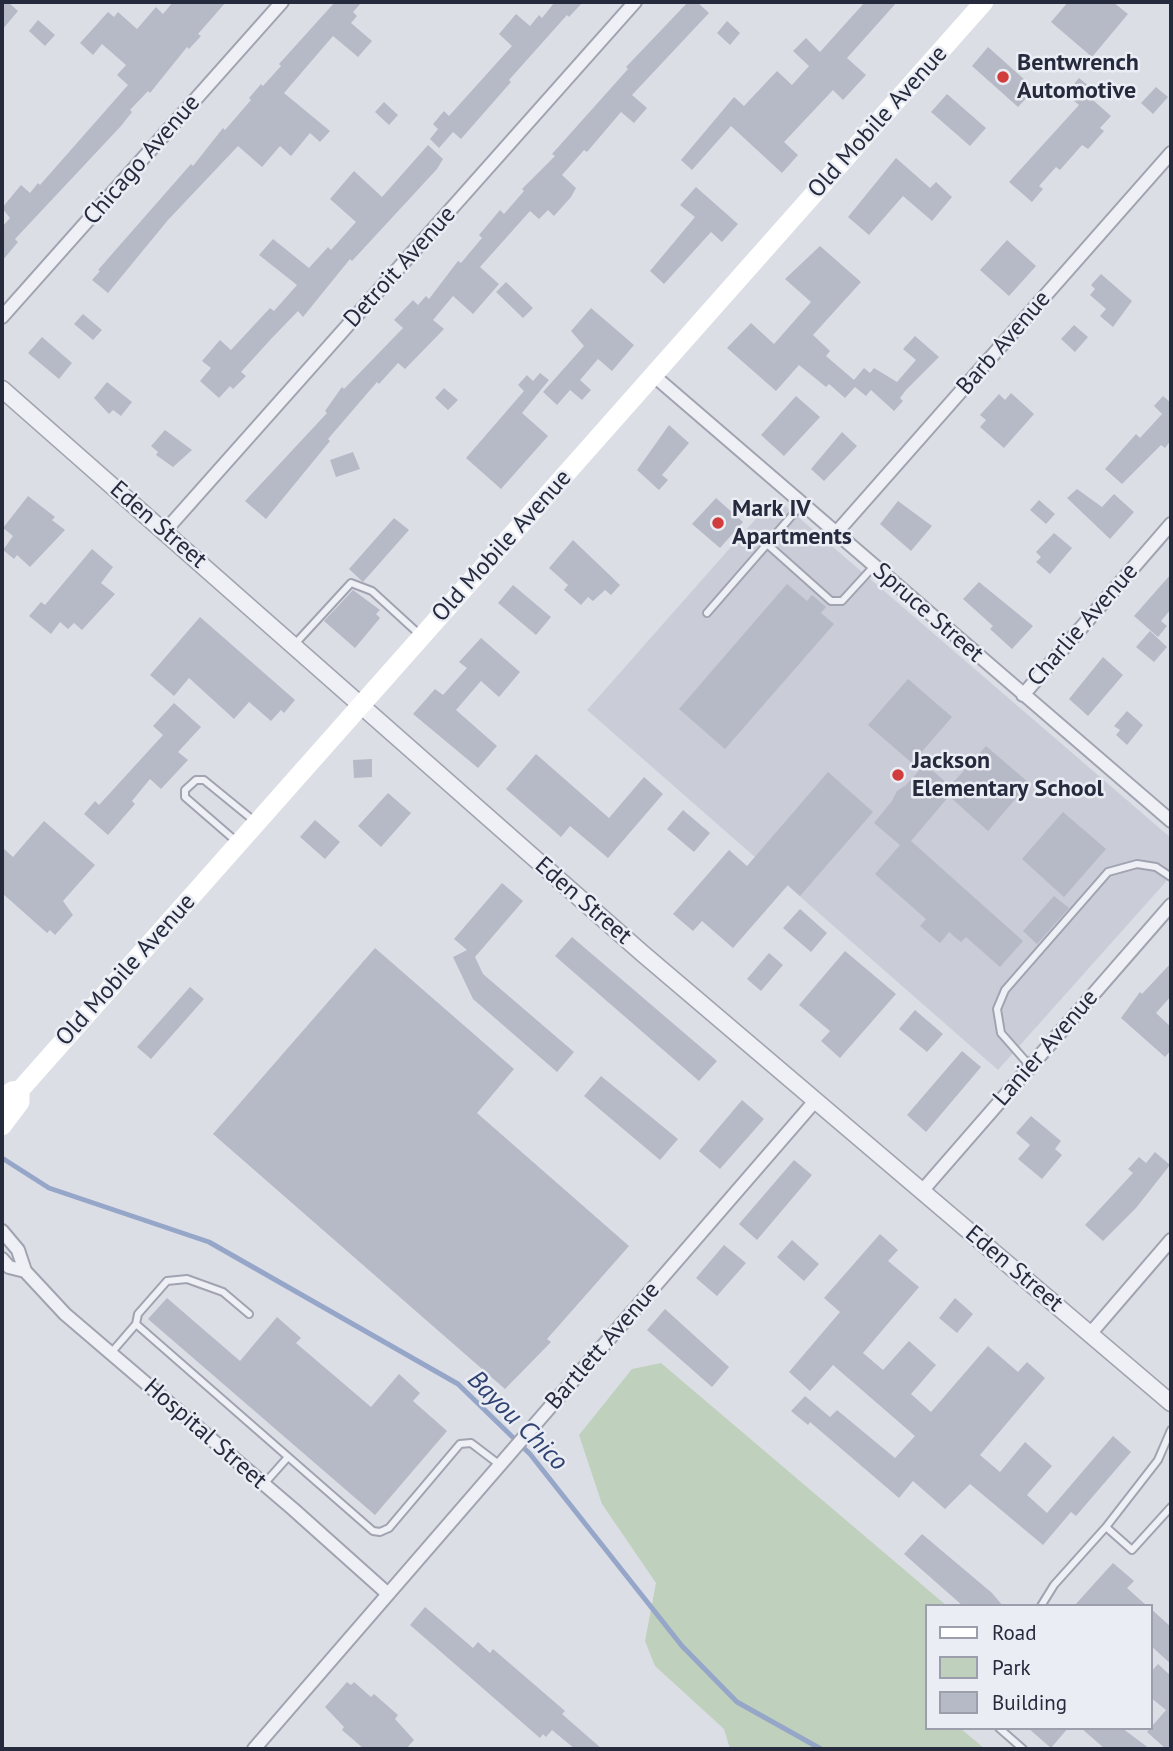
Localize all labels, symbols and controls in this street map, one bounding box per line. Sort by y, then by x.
street label: Old Mobile Avenue [802,40,954,204]
place label: Bentwrench Automotive [1017,49,1139,105]
marker: Bentwrench Automotive [995,69,1011,85]
street label: Chicago Avenue [78,89,206,231]
street label: Detroit Avenue [338,201,462,333]
street label: Barb Avenue [951,285,1057,401]
street label: Old Mobile Avenue [426,464,578,628]
street label: Eden Street [104,475,212,575]
place label: Mark IV Apartments [732,495,852,551]
marker: Mark IV Apartments [710,515,726,531]
street label: Spruce Street [867,557,989,669]
street label: Charlie Avenue [1022,557,1144,693]
place label: Jackson Elementary School [912,747,1104,803]
marker: Jackson Elementary School [890,767,906,783]
street label: Eden Street [529,851,637,951]
street label: Old Mobile Avenue [50,888,202,1052]
street label: Lanier Avenue [988,984,1104,1112]
street label: Eden Street [959,1220,1069,1318]
street label: Bartlett Avenue [540,1276,666,1416]
water label: Bayou Chico [460,1364,574,1478]
street label: Hospital Street [138,1373,272,1495]
legend [925,1604,1152,1730]
text: Road [992,1619,1036,1646]
text: Park [992,1654,1031,1681]
text: Building [992,1689,1067,1716]

